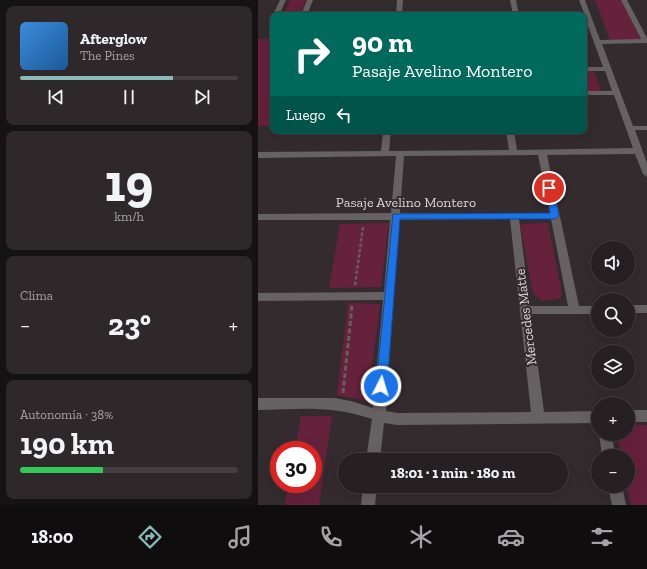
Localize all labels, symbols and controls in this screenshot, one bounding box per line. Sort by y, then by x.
text: 90 m [352,26,413,59]
icon: right [286,28,338,80]
text: Afterglow [80,30,147,48]
text: The Pines [80,48,135,63]
text: Pasaje Avelino Montero [352,60,533,82]
icon: previous [45,86,67,108]
icon: pause [118,86,140,108]
icon: next [191,86,213,108]
icon: left [333,104,355,126]
text: Luego [286,106,325,124]
text: 19 [105,152,153,214]
pin [532,171,566,205]
icon: arrive [538,177,560,199]
street label: Pasaje Avelino Montero [336,194,476,211]
text: km/h [114,209,144,224]
map controls [591,241,635,493]
button: sound [591,241,635,285]
street label: Mercedes Matte [512,267,540,366]
text: Clima [20,288,53,303]
button: search [591,293,635,337]
text: 23° [108,307,151,343]
text: − [20,312,30,339]
text: + [229,312,238,339]
button: layers [591,345,635,389]
position arrow [360,365,402,407]
button: + [591,397,635,441]
text: Autonomía · 38% [20,407,113,422]
text: 190 km [20,426,114,462]
speed limit sign: 30 [270,441,322,493]
button: − [591,449,635,493]
text: 18:01 · 1 min · 180 m [391,464,515,482]
icon: directions [136,523,164,551]
icon: music [226,523,254,551]
icon: phone [317,523,345,551]
icon: climate [407,523,435,551]
icon: car [497,523,525,551]
icon: filters [588,523,616,551]
text: 18:00 [31,526,73,548]

